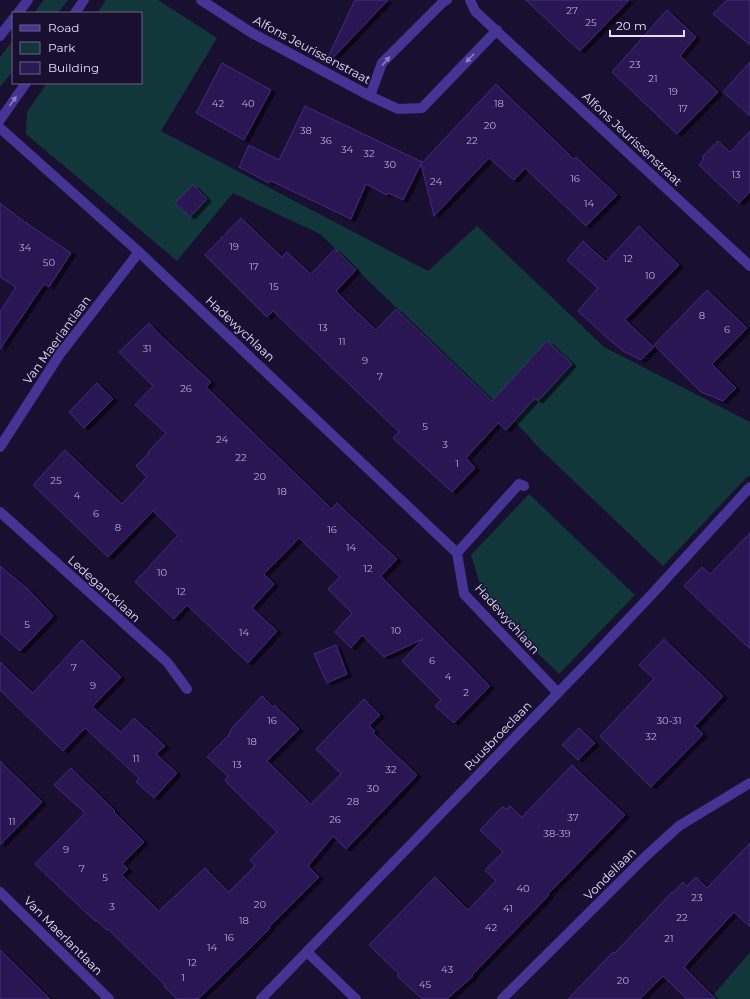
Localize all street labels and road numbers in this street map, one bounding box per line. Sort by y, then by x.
street label: Alfons Jeurissenstraat [251,12,374,87]
street label: Alfons Jeurissenstraat [579,89,685,189]
street label: Van Maerlantlaan [20,293,94,387]
street label: Hadewychlaan [203,293,278,365]
street label: Ledegancklaan [65,552,144,625]
street label: Hadewychlaan [472,581,543,657]
street label: Ruusbroeclaan [461,698,534,773]
street label: Vondellaan [580,844,639,903]
street label: Van Maerlantlaan [21,893,106,978]

